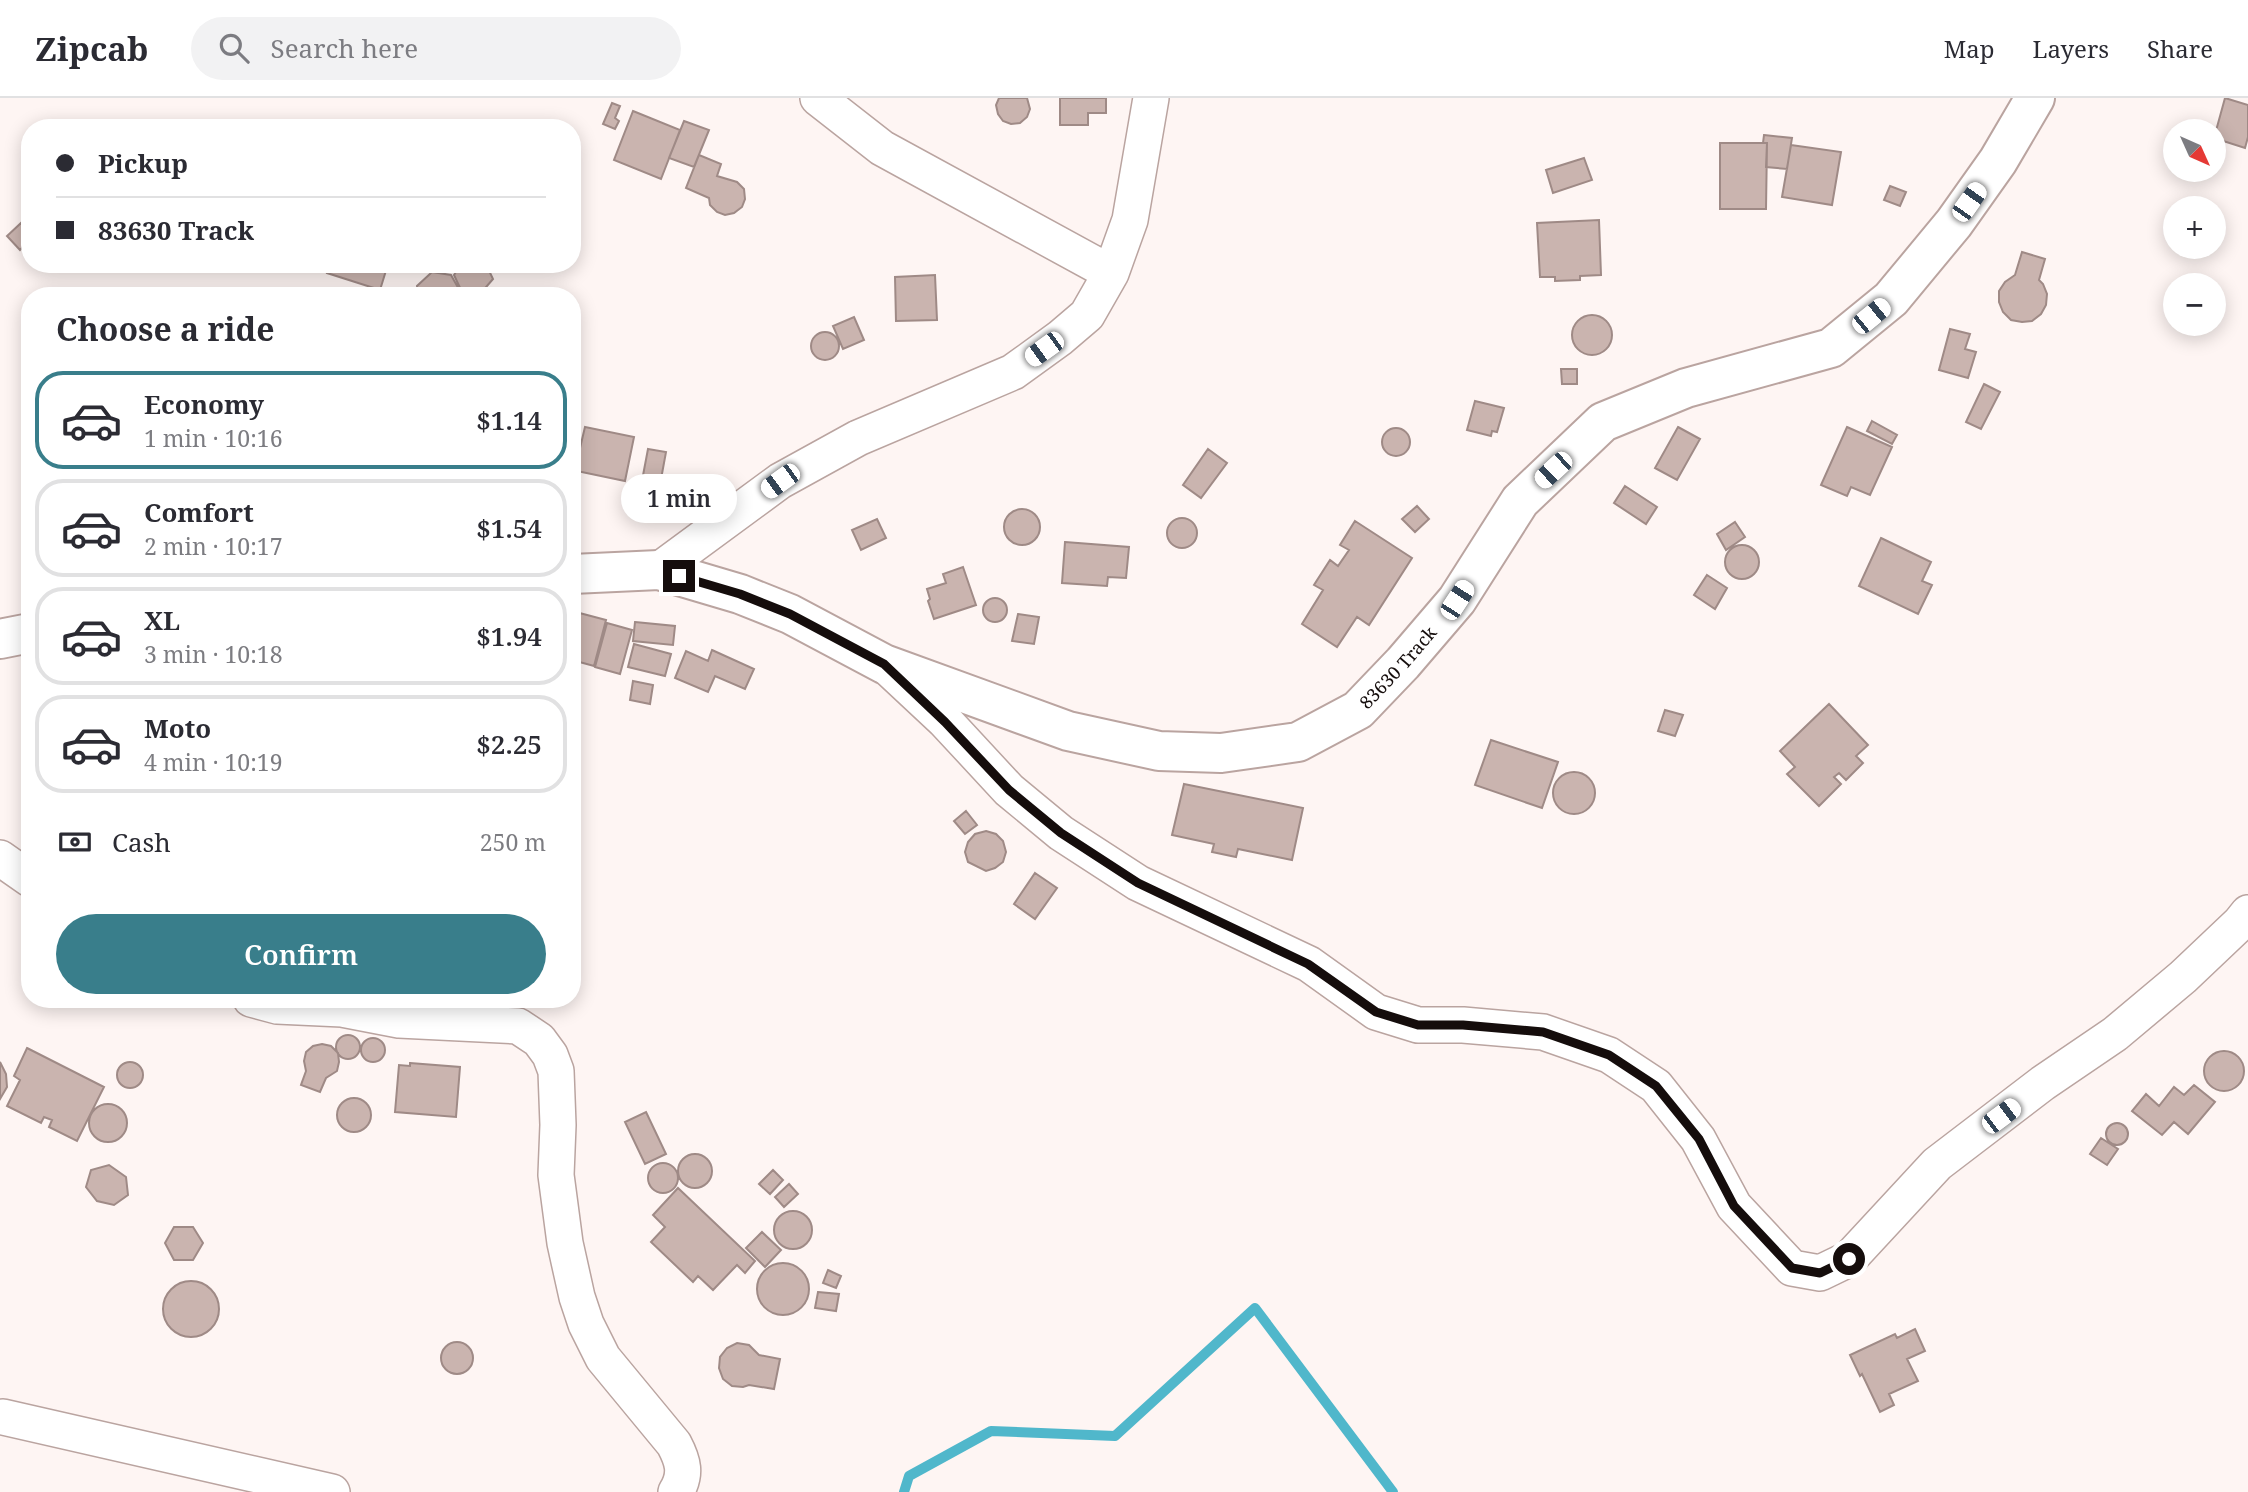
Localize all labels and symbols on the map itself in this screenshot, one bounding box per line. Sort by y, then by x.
north arrow [2163,119,2226,182]
car [1949,179,1990,225]
car [1849,295,1894,337]
car [1021,328,1068,370]
car [1531,448,1576,492]
car [757,460,804,502]
callout: 1 min [621,475,737,524]
route end [663,560,695,592]
car [1437,577,1478,623]
street label: 83630 Track [1354,621,1442,714]
car [1978,1095,2025,1137]
route start [1833,1243,1865,1275]

